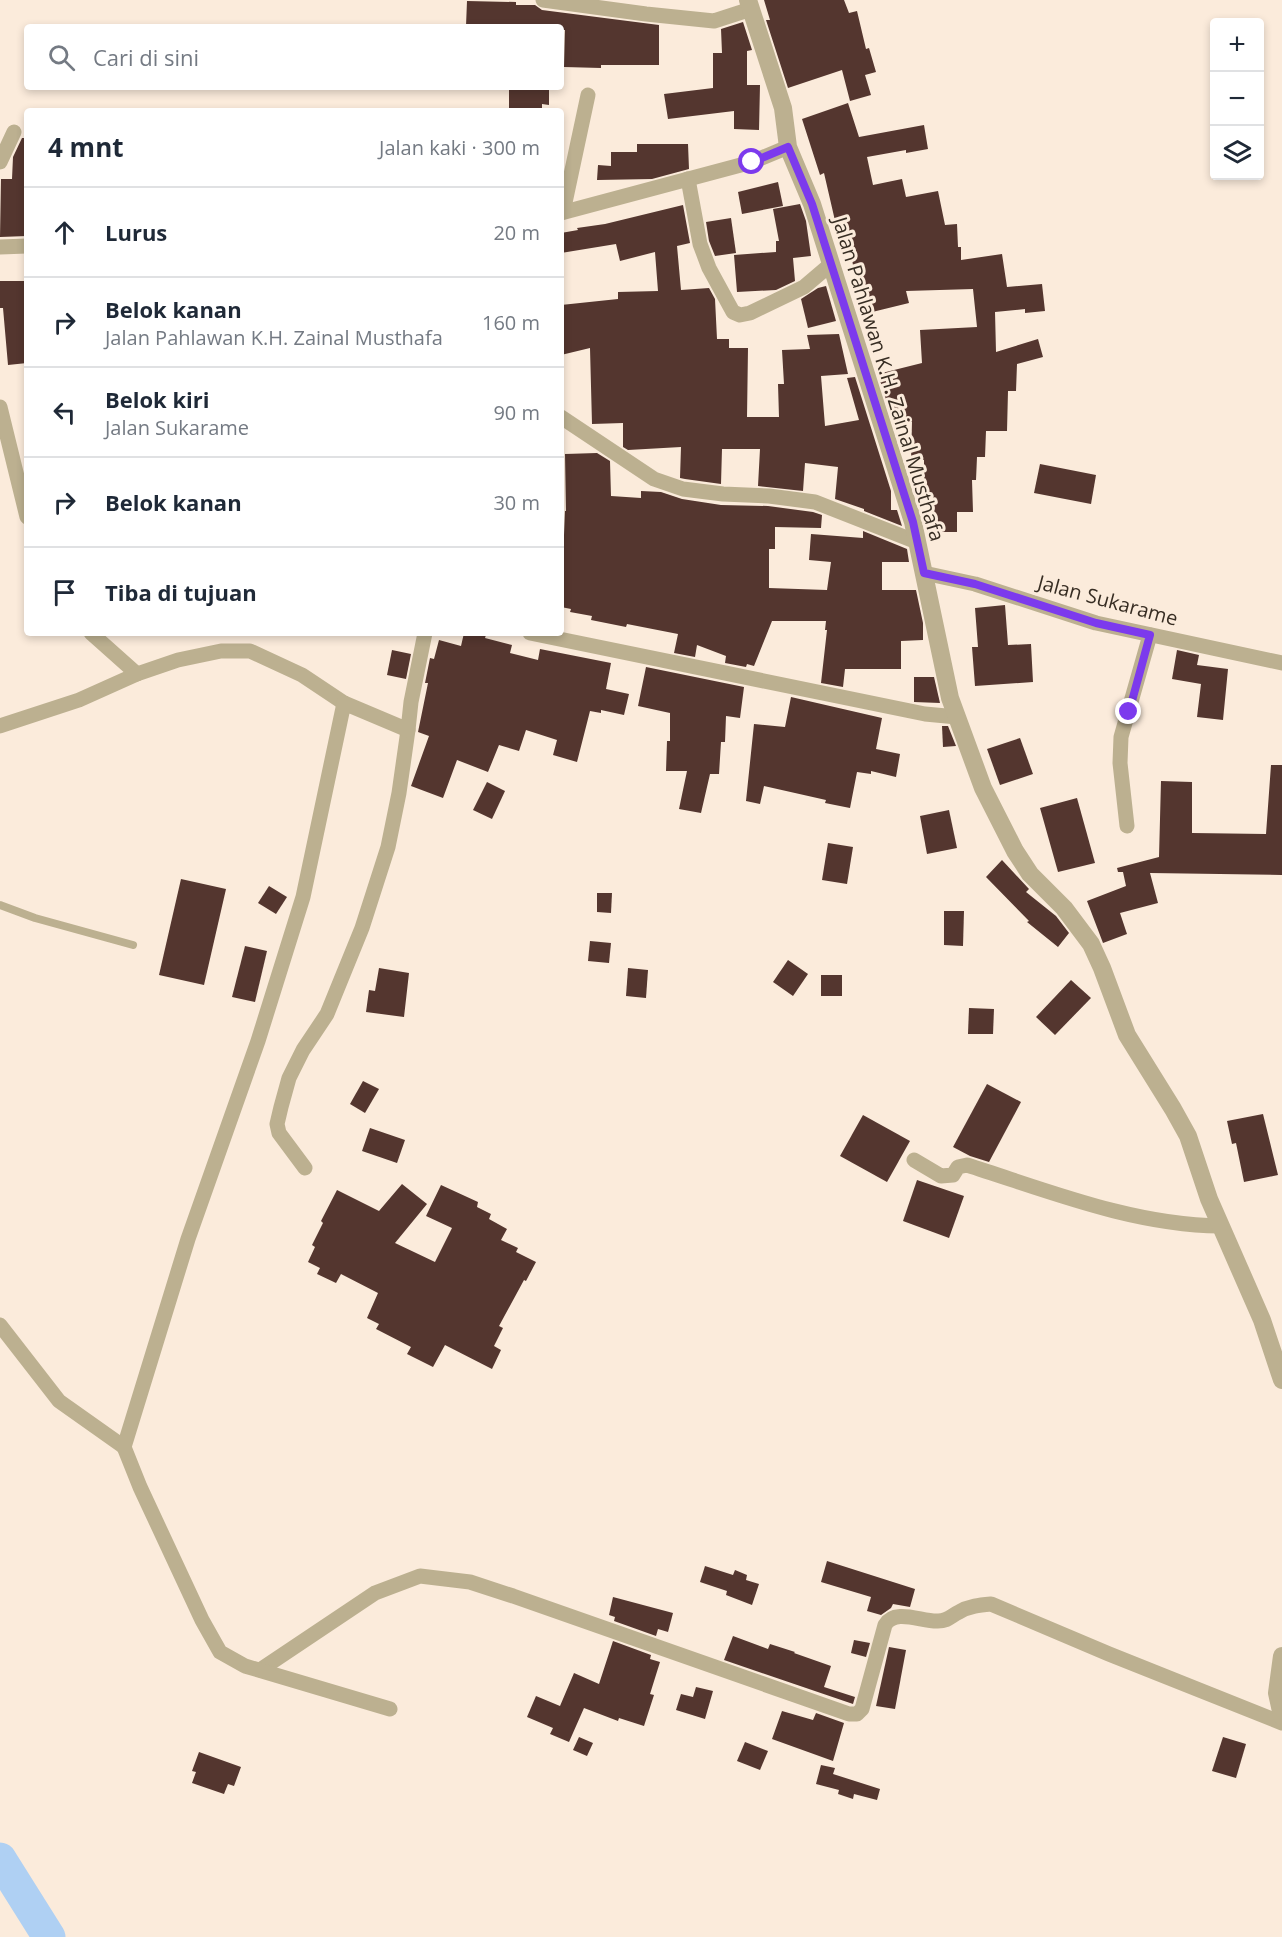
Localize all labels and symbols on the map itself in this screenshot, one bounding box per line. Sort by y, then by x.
route start [738,148,764,174]
street label: Jalan Pahlawan K.H. Zainal Musthafa [826,212,951,544]
street label: Jalan Sukarame [1033,568,1181,632]
route end [1115,698,1141,724]

